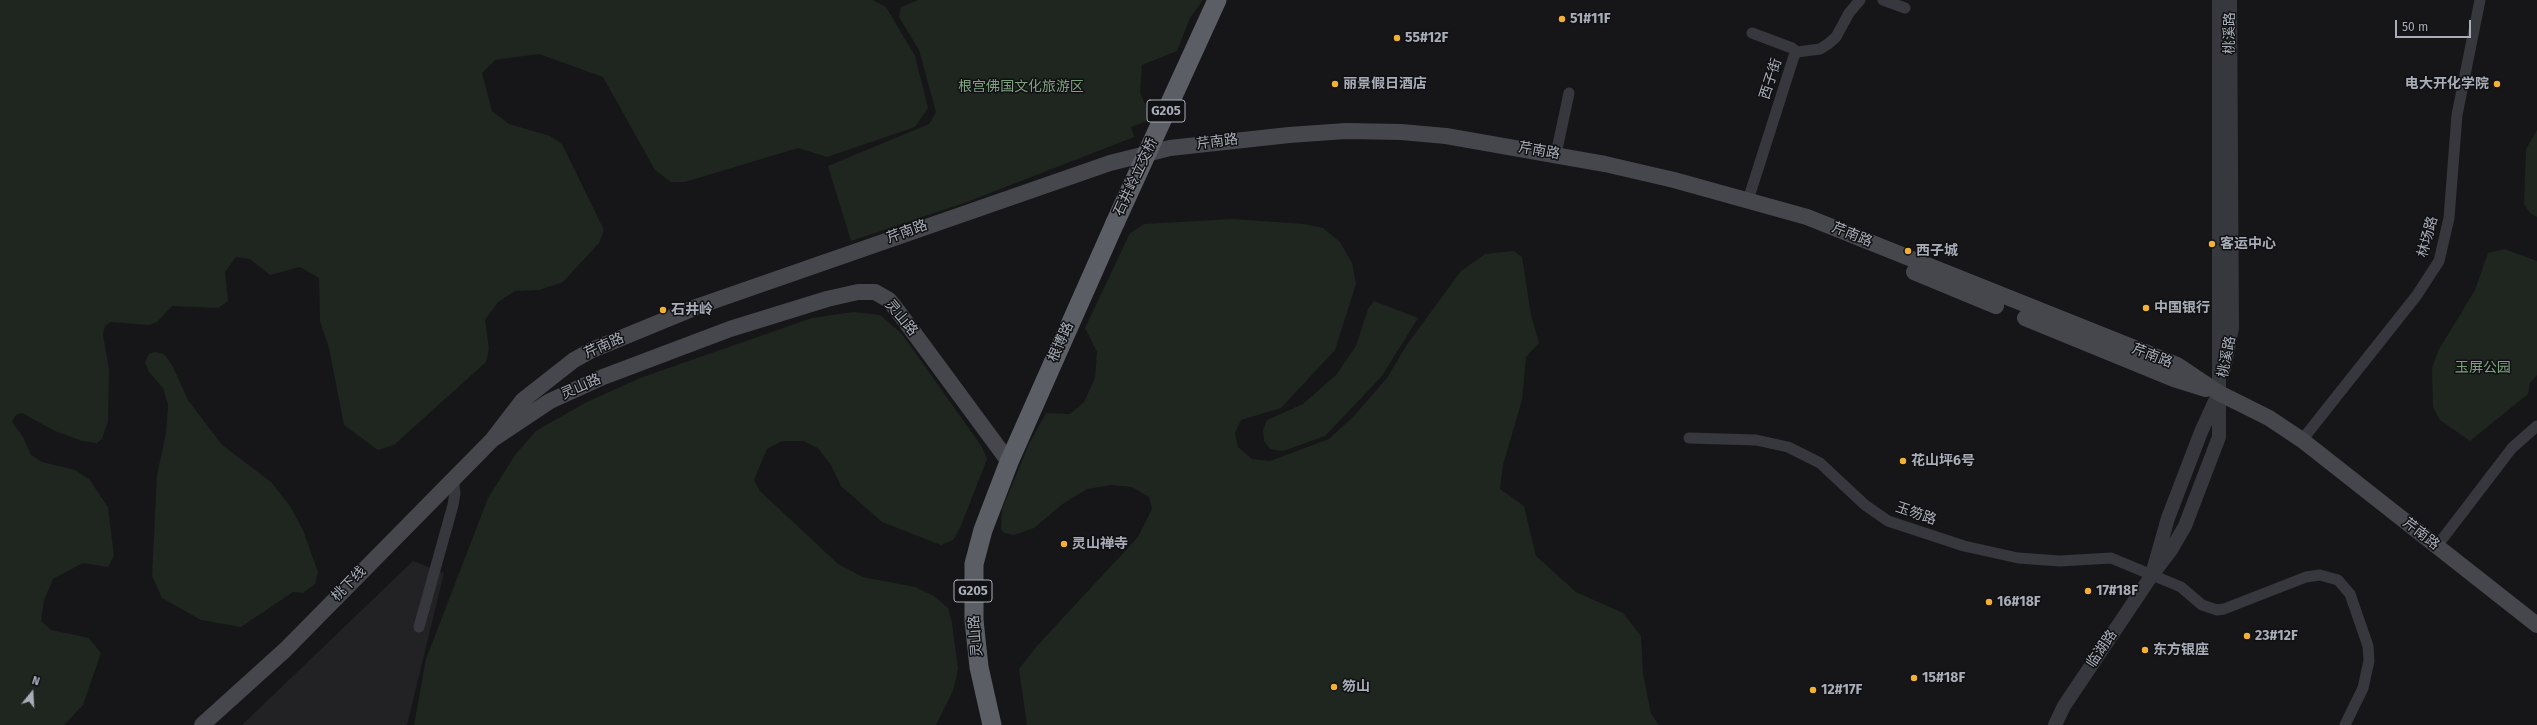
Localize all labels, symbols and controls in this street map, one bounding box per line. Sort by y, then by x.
place label: 51#11F [1570,11,1611,27]
street label: 桃溪路 [2222,12,2238,54]
scale bar [2397,12,2473,38]
marker: 51#11F [1557,14,1567,24]
text: 50 m [2402,20,2428,34]
place label: 55#12F [1405,30,1448,46]
marker: 55#12F [1392,33,1402,43]
street label: 西子街 [1757,56,1785,102]
place label: 丽景假日酒店 [1343,76,1427,92]
place label: 电大开化学院 [2405,76,2489,92]
park label: 根宫佛国文化旅游区 [958,79,1084,95]
marker: 丽景假日酒店 [1330,79,1340,89]
marker: 电大开化学院 [2492,79,2502,89]
road number: G205 [1147,100,1185,122]
street label: 芹南路 [1195,131,1239,153]
street label: 石井岭立交桥 [1111,135,1161,219]
street label: 芹南路 [1517,139,1561,163]
street label: 林场路 [2414,215,2442,259]
street label: 芹南路 [884,217,930,247]
street label: 芹南路 [1829,219,1875,251]
place label: 客运中心 [2220,236,2276,252]
marker: 客运中心 [2207,239,2217,249]
place label: 西子城 [1916,243,1958,259]
marker: 西子城 [1903,246,1913,256]
street label: 灵山路 [881,297,921,339]
place label: 中国银行 [2154,300,2210,316]
place label: 石井岭 [671,302,713,318]
marker: 中国银行 [2141,303,2151,313]
marker: 石井岭 [658,305,668,315]
street label: 根博路 [1045,319,1077,365]
street label: 芹南路 [581,330,627,362]
street label: 桃溪路 [2215,335,2239,379]
street label: 芹南路 [2129,341,2175,371]
park label: 玉屏公园 [2455,360,2511,376]
street label: 灵山路 [558,371,604,403]
place label: 花山坪6号 [1911,453,1975,469]
marker: 花山坪6号 [1898,456,1908,466]
street label: 玉笏路 [1893,499,1939,529]
street label: 芹南路 [2399,514,2443,554]
place label: 灵山禅寺 [1072,536,1128,552]
marker: 灵山禅寺 [1059,539,1069,549]
street label: 桃下线 [328,563,370,605]
road number: G205 [954,580,992,602]
place label: 17#18F [2096,583,2138,599]
marker: 17#18F [2083,586,2093,596]
place label: 16#18F [1997,594,2041,610]
marker: 16#18F [1984,597,1994,607]
street label: 灵山路 [966,614,986,658]
street label: 临湖路 [2083,627,2121,671]
place label: 23#12F [2255,628,2298,644]
marker: 23#12F [2242,631,2252,641]
place label: 东方银座 [2153,642,2209,658]
marker: 东方银座 [2140,645,2150,655]
place label: 15#18F [1922,670,1965,686]
north arrow [12,673,52,713]
marker: 15#18F [1909,673,1919,683]
text: N [30,674,41,688]
place label: 笏山 [1342,679,1370,695]
marker: 笏山 [1329,682,1339,692]
place label: 12#17F [1821,682,1862,698]
marker: 12#17F [1808,685,1818,695]

